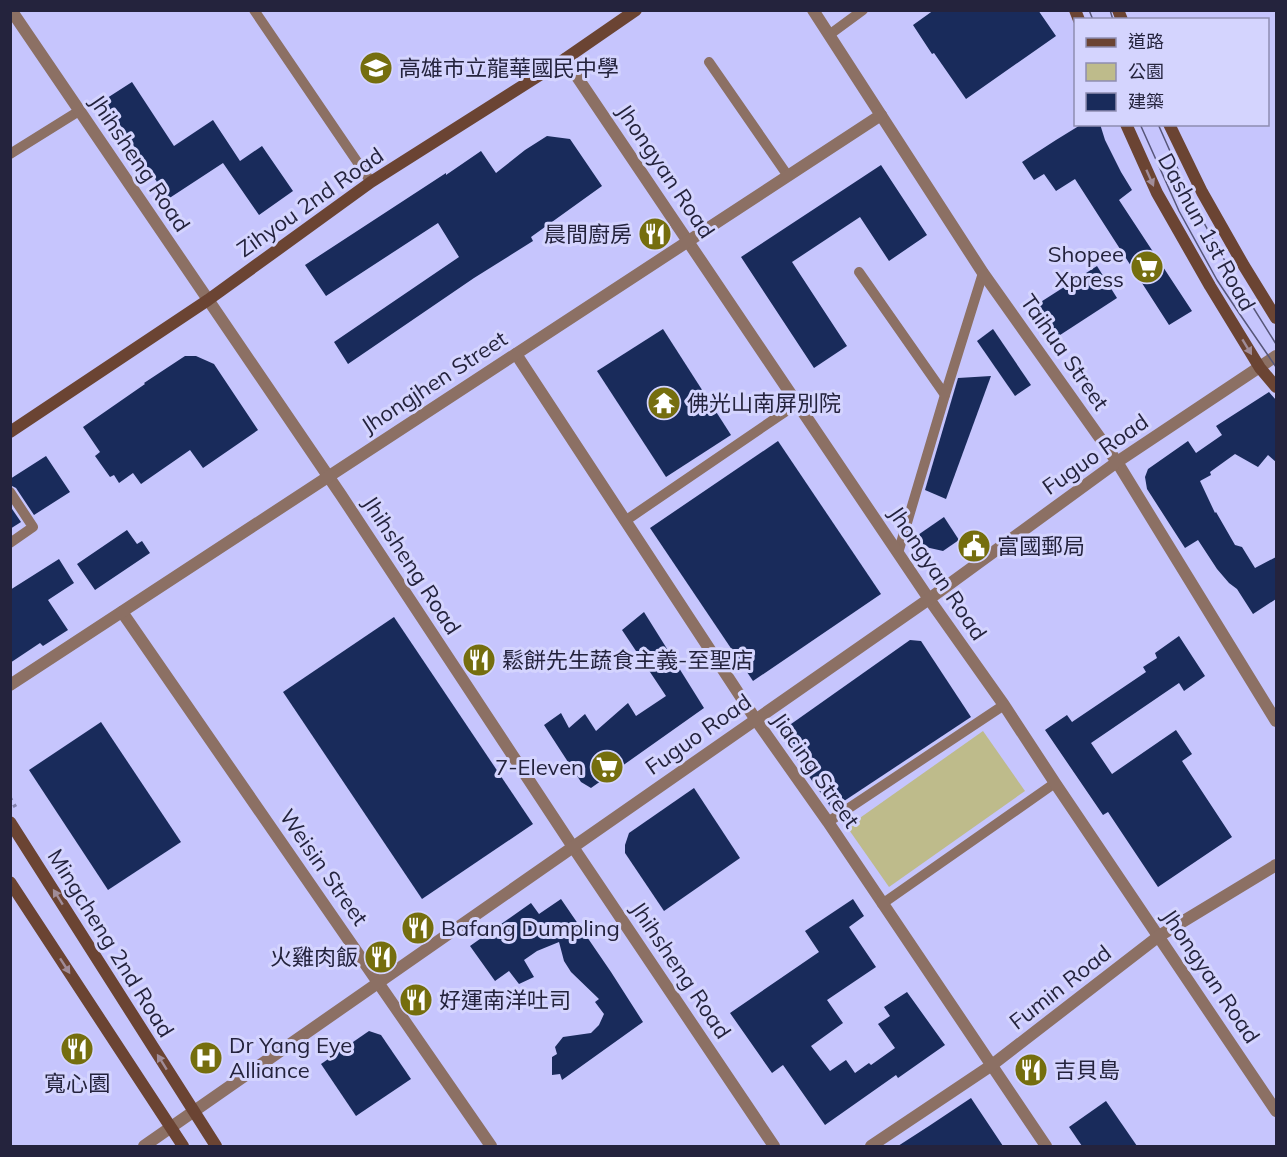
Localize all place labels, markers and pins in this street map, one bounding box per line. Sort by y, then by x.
school or university icon: 高雄市立龍華國民中學 [358,50,394,86]
place label: 高雄市立龍華國民中學 [399,54,619,82]
restaurant icon: 晨間廚房 [637,216,673,252]
place label: 晨間廚房 [544,220,632,248]
place label: Shopee Xpress [1048,240,1124,293]
supermarket icon: Shopee Xpress [1129,249,1165,285]
temple icon: 佛光山南屏別院 [646,385,682,421]
place label: 佛光山南屏別院 [687,389,841,417]
public building icon: 富國郵局 [956,528,992,564]
place label: 富國郵局 [997,532,1085,560]
restaurant icon: 鬆餅先生蔬食主義-至聖店 [461,642,497,678]
place label: 鬆餅先生蔬食主義-至聖店 [502,646,753,674]
supermarket icon: 7-Eleven [589,749,625,785]
place label: 7-Eleven [495,753,584,781]
restaurant icon: Bafang Dumpling [400,910,436,946]
place label: Bafang Dumpling [441,914,620,942]
restaurant icon: 火雞肉飯 [363,939,399,975]
place label: 火雞肉飯 [270,943,358,971]
restaurant icon: 好運南洋吐司 [398,982,434,1018]
place label: 好運南洋吐司 [439,986,571,1014]
restaurant icon: 寬心園 [59,1031,95,1067]
place label: Dr Yang Eye Alliance [229,1031,352,1084]
hospital icon: Dr Yang Eye Alliance [188,1040,224,1076]
restaurant icon: 吉貝島 [1013,1052,1049,1088]
place label: 吉貝島 [1054,1056,1120,1084]
place label: 寬心園 [44,1069,110,1097]

